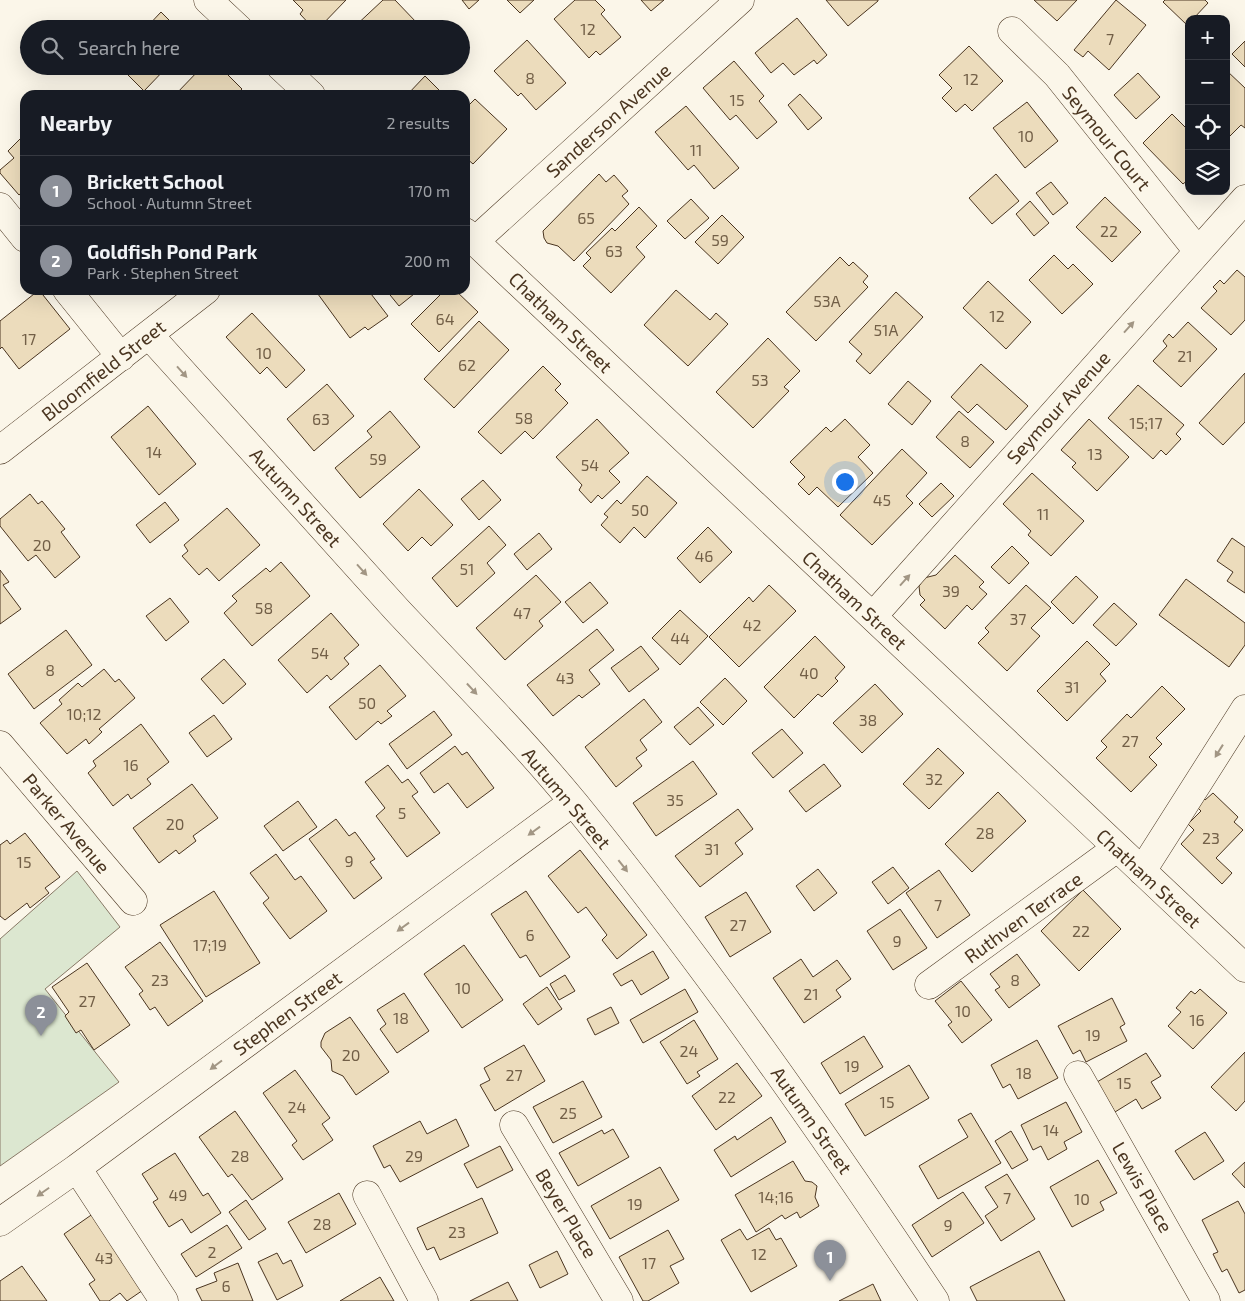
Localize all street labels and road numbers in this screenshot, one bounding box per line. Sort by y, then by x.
street label: Sanderson Avenue [541,58,675,182]
street label: Seymour Court [1058,81,1156,195]
street label: Chatham Street [505,267,617,377]
street label: Bloomfield Street [36,314,170,426]
street label: Seymour Avenue [1001,346,1115,468]
street label: Autumn Street [245,443,347,551]
street label: Chatham Street [798,546,912,654]
street label: Autumn Street [518,743,616,853]
street label: Parker Avenue [19,768,115,878]
street label: Chatham Street [1092,824,1206,932]
street label: Ruthven Terrace [960,867,1086,967]
street label: Stephen Street [228,966,346,1060]
street label: Autumn Street [767,1062,857,1178]
street label: Lewis Place [1108,1138,1178,1236]
street label: Beyer Place [531,1164,603,1262]

